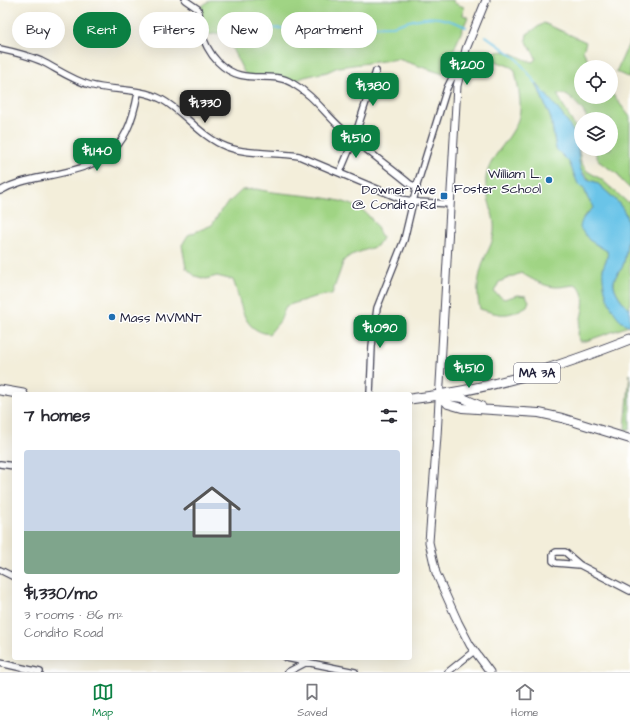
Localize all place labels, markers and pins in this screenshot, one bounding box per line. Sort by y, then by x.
pin: $1,200 [434,52,500,86]
pin: $1,380 [340,73,406,107]
pin: $1,330 [172,90,238,124]
pin: $1,510 [323,125,389,159]
pin: $1,140 [64,138,130,172]
place label: William L. Foster School [454,165,541,198]
marker: William L. Foster School [544,175,554,185]
place label: Downer Ave @ Condito Rd [352,181,436,214]
marker: Downer Ave @ Condito Rd [439,191,449,201]
place label: Mass MVMNT [120,309,202,327]
marker: Mass MVMNT [107,312,117,322]
pin: $1,090 [347,315,413,349]
pin: $1,510 [436,355,502,389]

